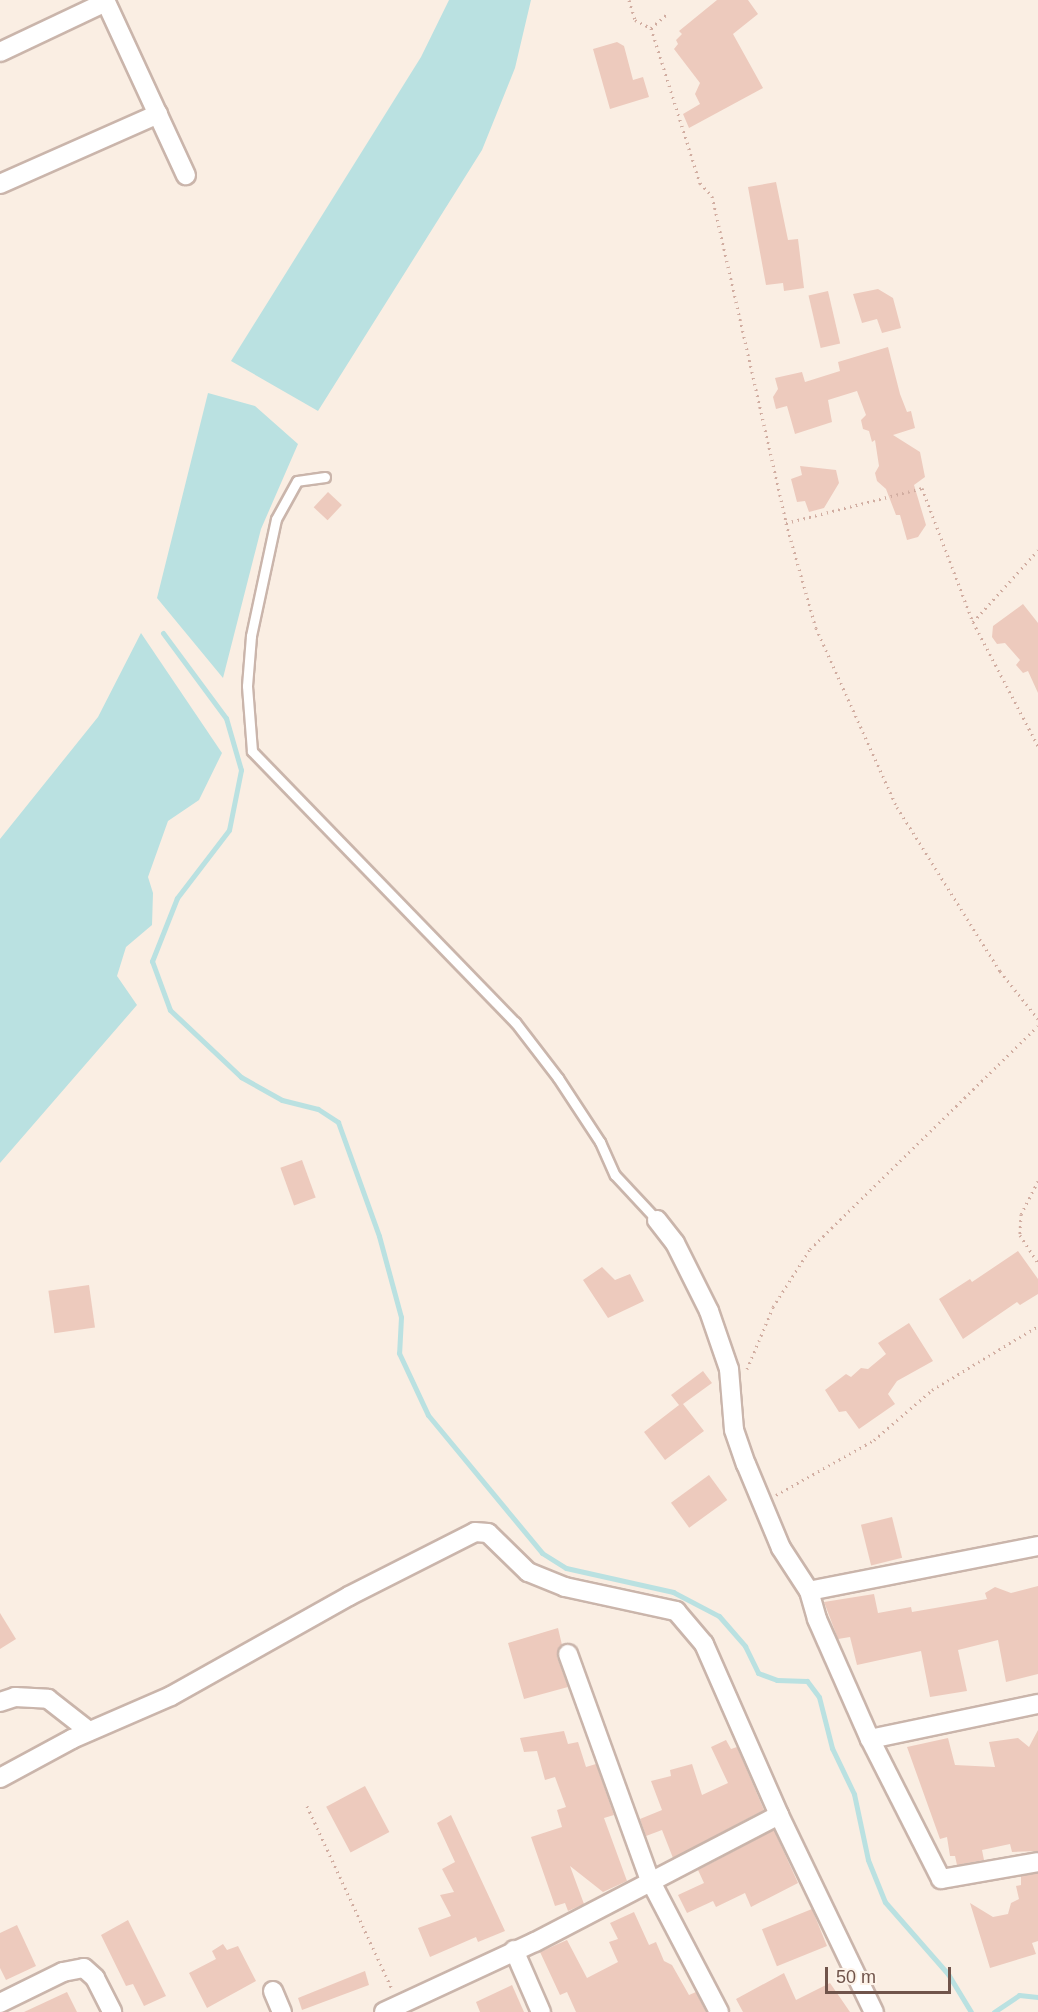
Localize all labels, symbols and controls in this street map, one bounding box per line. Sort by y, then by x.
scale bar [828,1955,954,1993]
text: 50 m [836,1967,876,1987]

